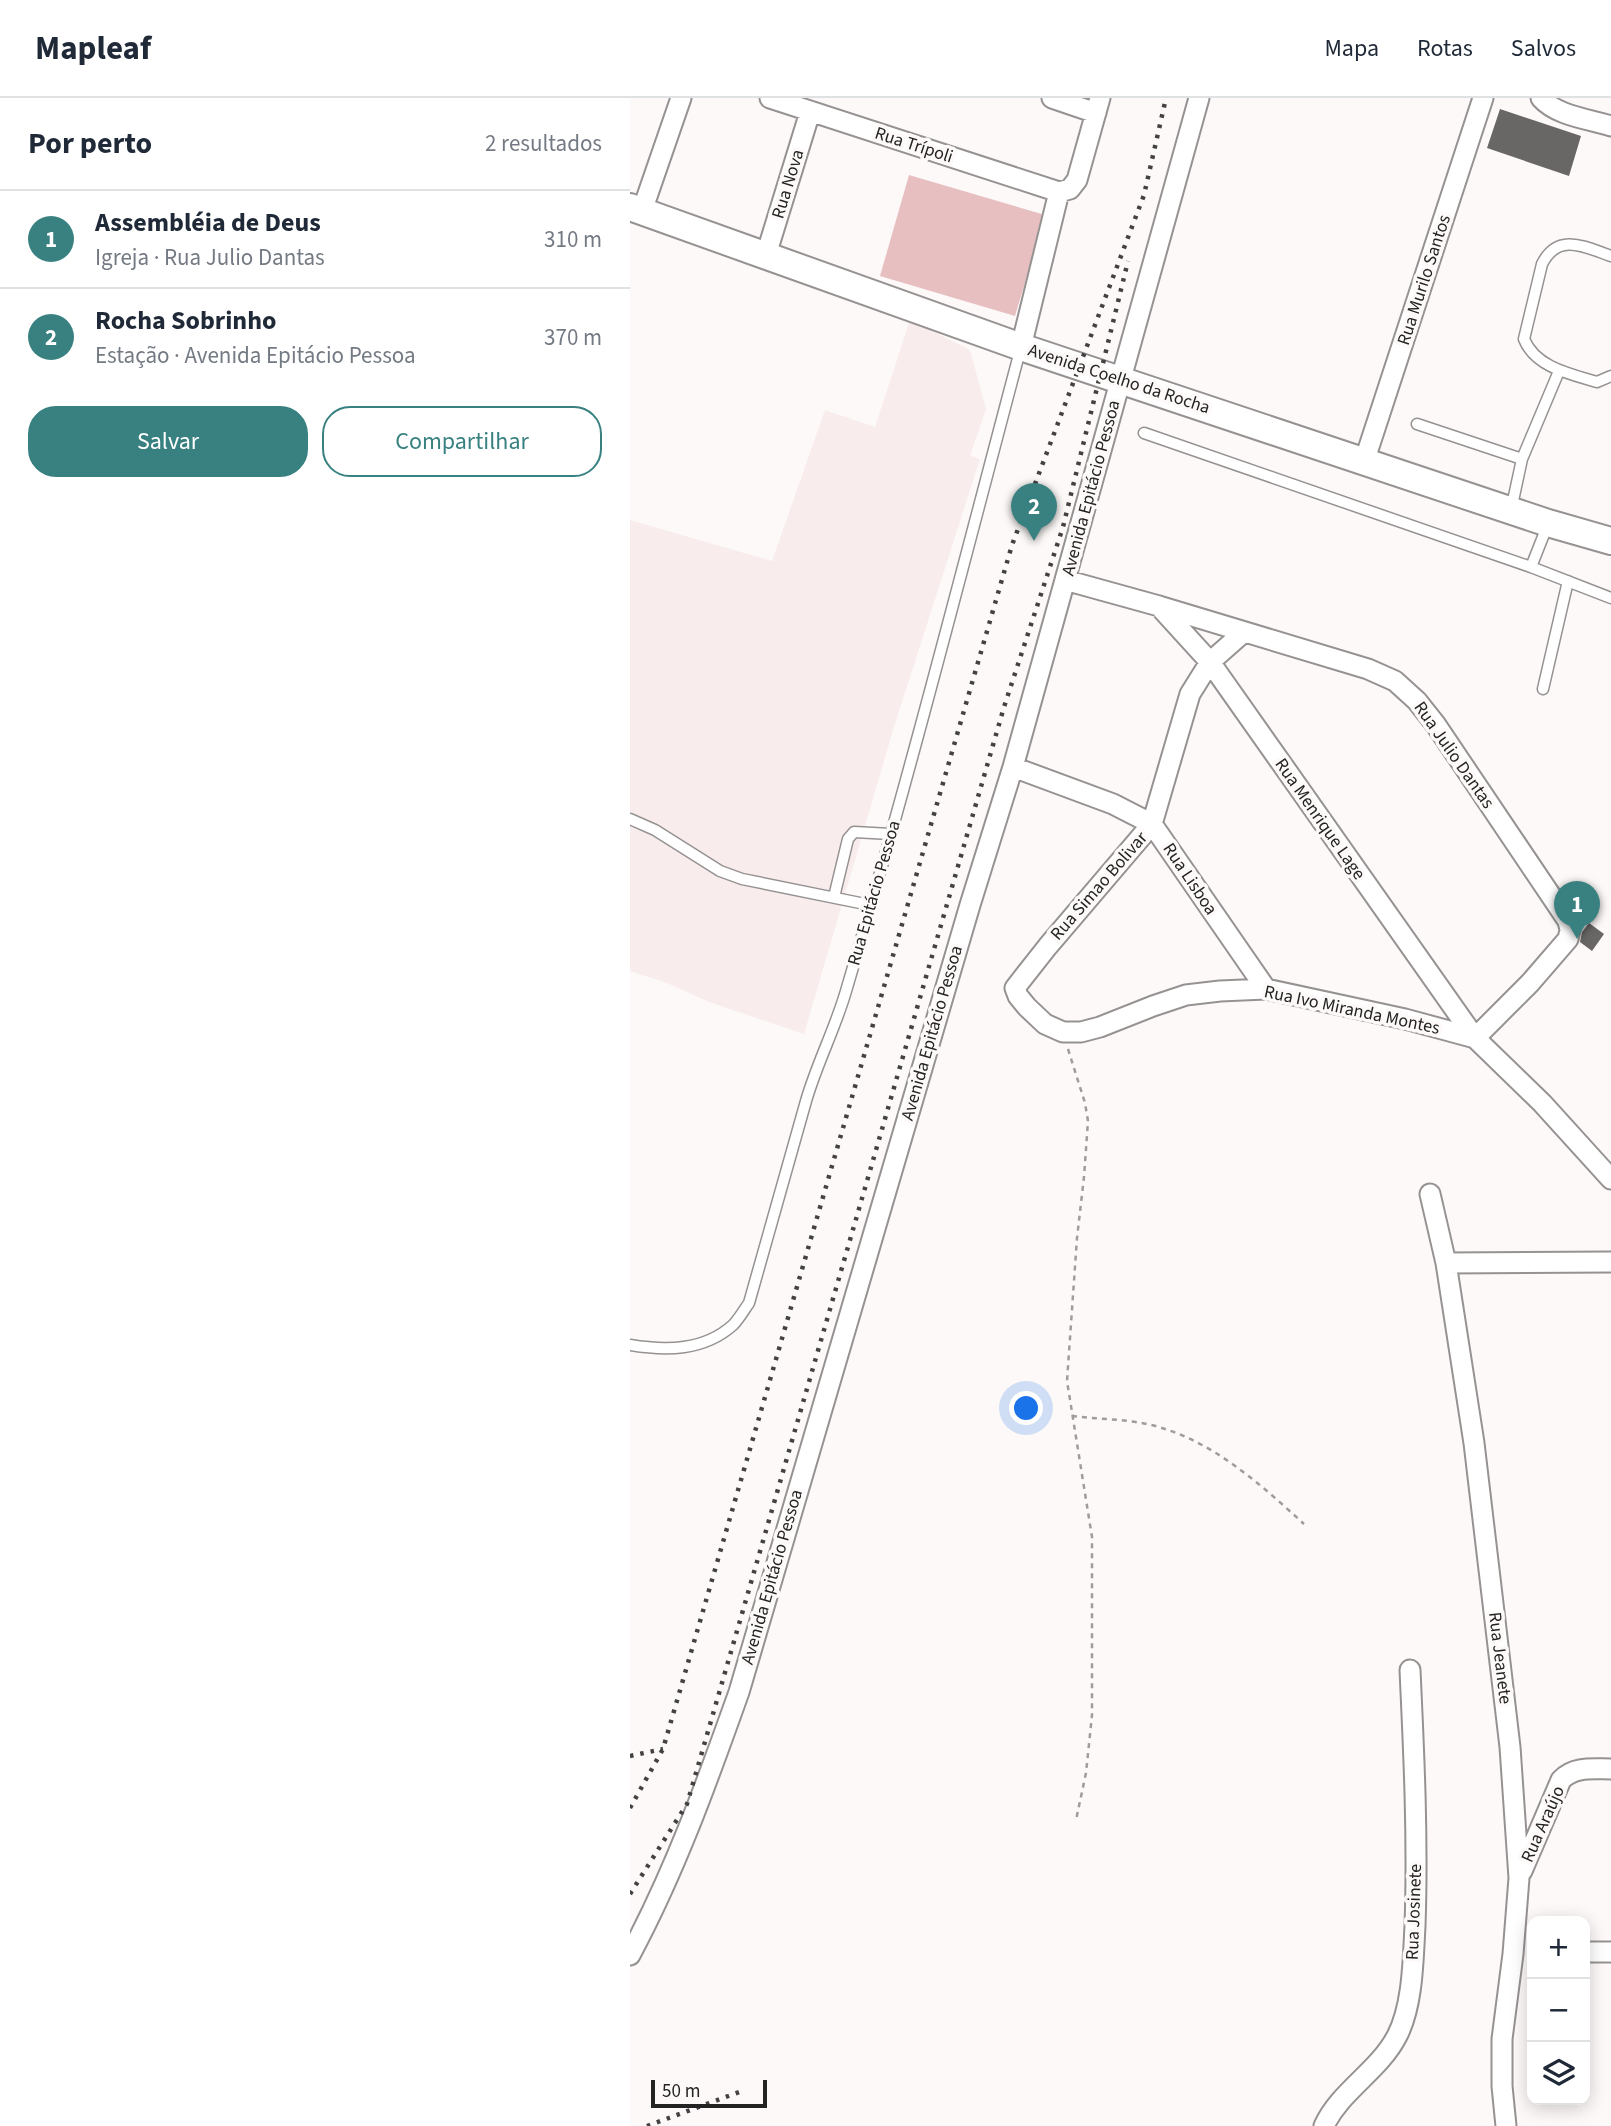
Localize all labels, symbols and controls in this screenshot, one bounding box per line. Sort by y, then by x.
text: Mapleaf [35,25,151,72]
text: Mapa [1324,31,1379,66]
text: Rotas [1417,31,1473,66]
text: Salvos [1511,31,1576,66]
street label: Rua Trípoli [872,121,956,169]
text: Por perto [28,122,152,165]
text: 2 resultados [485,127,602,160]
street label: Rua Nova [766,146,810,222]
text: Assembléia de Deus [95,204,321,241]
street label: Rua Murilo Santos [1391,212,1457,348]
text: 1 [45,223,57,256]
text: 310 m [544,223,602,256]
text: Igreja · Rua Julio Dantas [95,241,325,274]
text: Rocha Sobrinho [95,302,276,339]
text: 2 [45,321,57,354]
text: 370 m [544,321,602,354]
street label: Avenida Coelho da Rocha [1025,338,1213,420]
text: Estação · Avenida Epitácio Pessoa [95,339,416,372]
street label: Avenida Epitácio Pessoa [1056,397,1126,579]
button: Salvar [28,406,308,477]
button: Compartilhar [322,406,602,477]
pin: 2 [1011,483,1057,541]
street label: Rua Julio Dantas [1408,696,1500,814]
street label: Rua Menrique Lage [1269,753,1371,885]
street label: Rua Epitácio Pessoa [841,818,907,968]
street label: Rua Simao Bolivar [1045,826,1154,946]
street label: Rua Lisboa [1157,838,1223,920]
pin: 1 [1554,881,1600,939]
street label: Avenida Epitácio Pessoa [895,943,969,1123]
street label: Rua Ivo Miranda Montes [1262,979,1442,1041]
your location [1009,1391,1043,1425]
street label: Avenida Epitácio Pessoa [735,1487,809,1667]
street label: Rua Jeanete [1482,1611,1518,1705]
street label: Rua Araújo [1515,1782,1571,1866]
street label: Rua Josinete [1400,1863,1428,1961]
map controls [1527,1916,1590,2105]
button: + [1527,1916,1590,1979]
button: − [1527,1979,1590,2042]
button: layers [1527,2042,1590,2105]
scale bar [651,2077,766,2109]
text: 50 m [662,2078,700,2105]

